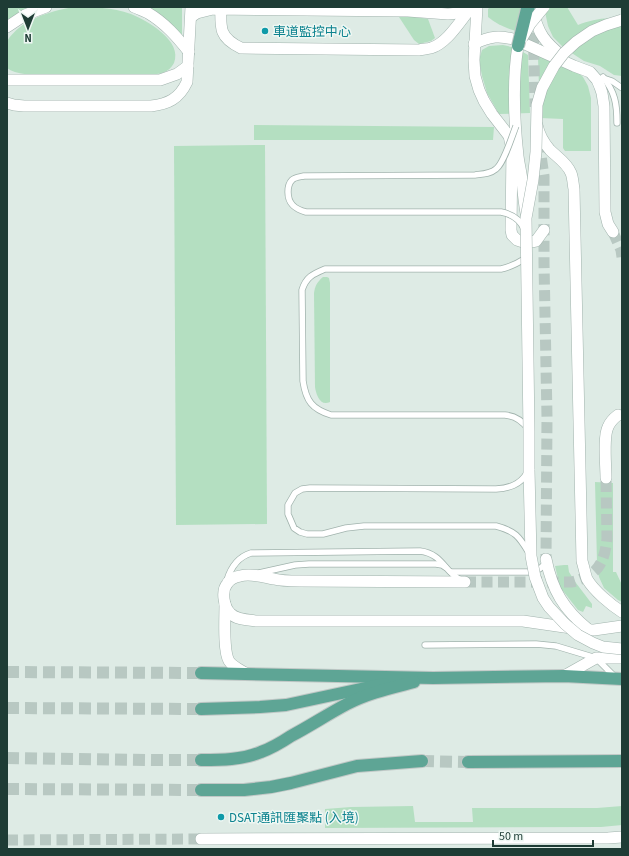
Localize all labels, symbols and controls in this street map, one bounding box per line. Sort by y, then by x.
north arrow [8,8,48,48]
place label: 車道監控中心 [273,23,351,41]
marker: 車道監控中心 [260,26,270,36]
text: N [24,30,32,45]
place label: DSAT通訊匯聚點 (入境) [229,809,359,827]
marker: DSAT通訊匯聚點 (入境) [216,812,226,822]
scale bar [493,822,593,848]
text: 50 m [499,828,523,845]

